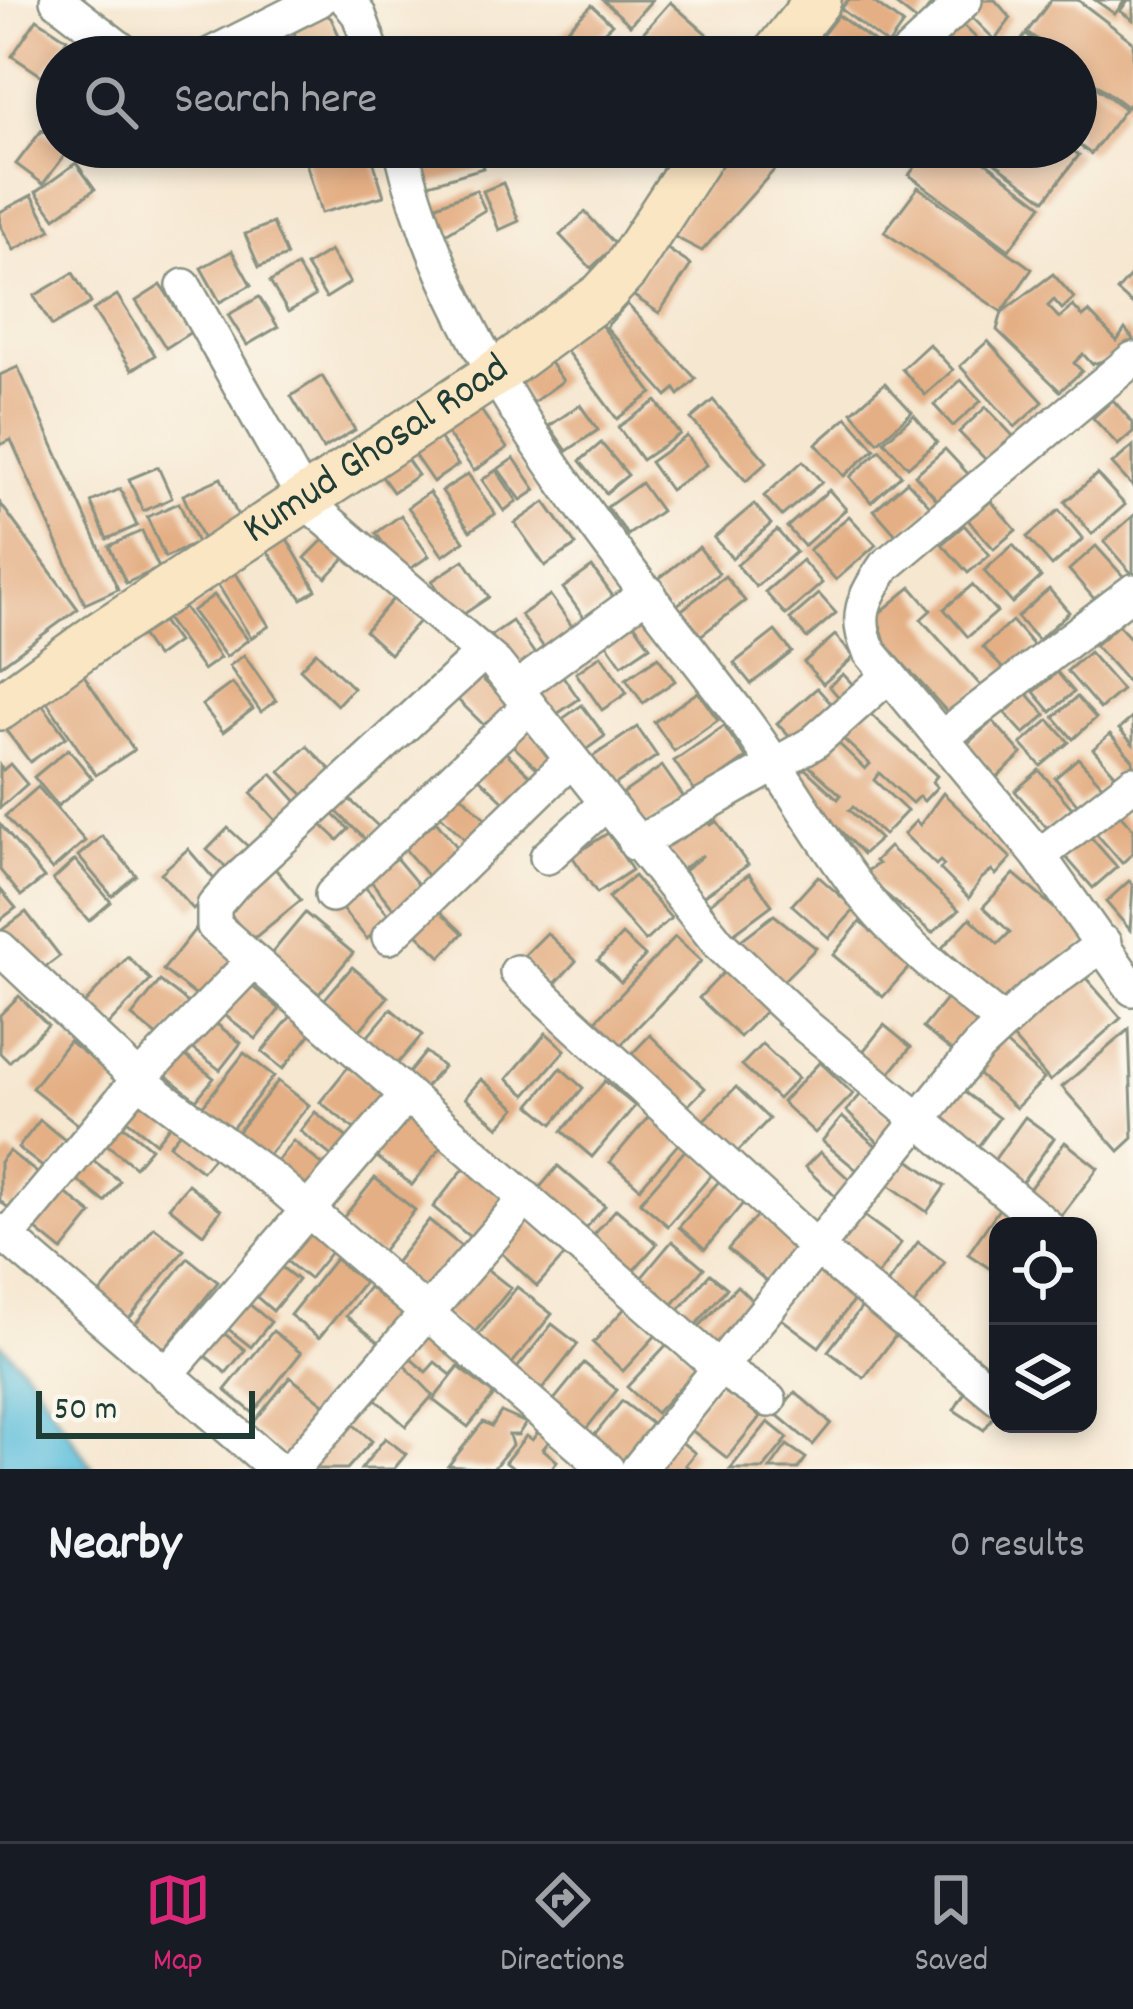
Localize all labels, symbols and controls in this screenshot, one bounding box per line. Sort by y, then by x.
search box [36,36,1097,168]
icon: search [78,69,144,135]
text: Search here [174,70,377,134]
street label: Kumud Ghosal Road [232,341,524,561]
map controls [989,1217,1097,1433]
button: locate [989,1217,1097,1325]
button: layers [989,1325,1097,1433]
scale bar [36,1385,255,1438]
text: 50 m [54,1388,118,1435]
text: Nearby [48,1511,181,1583]
text: 0 results [950,1520,1085,1575]
tab: Map [145,1867,211,1986]
tab: Directions [500,1867,625,1986]
tab: Saved [915,1867,988,1986]

